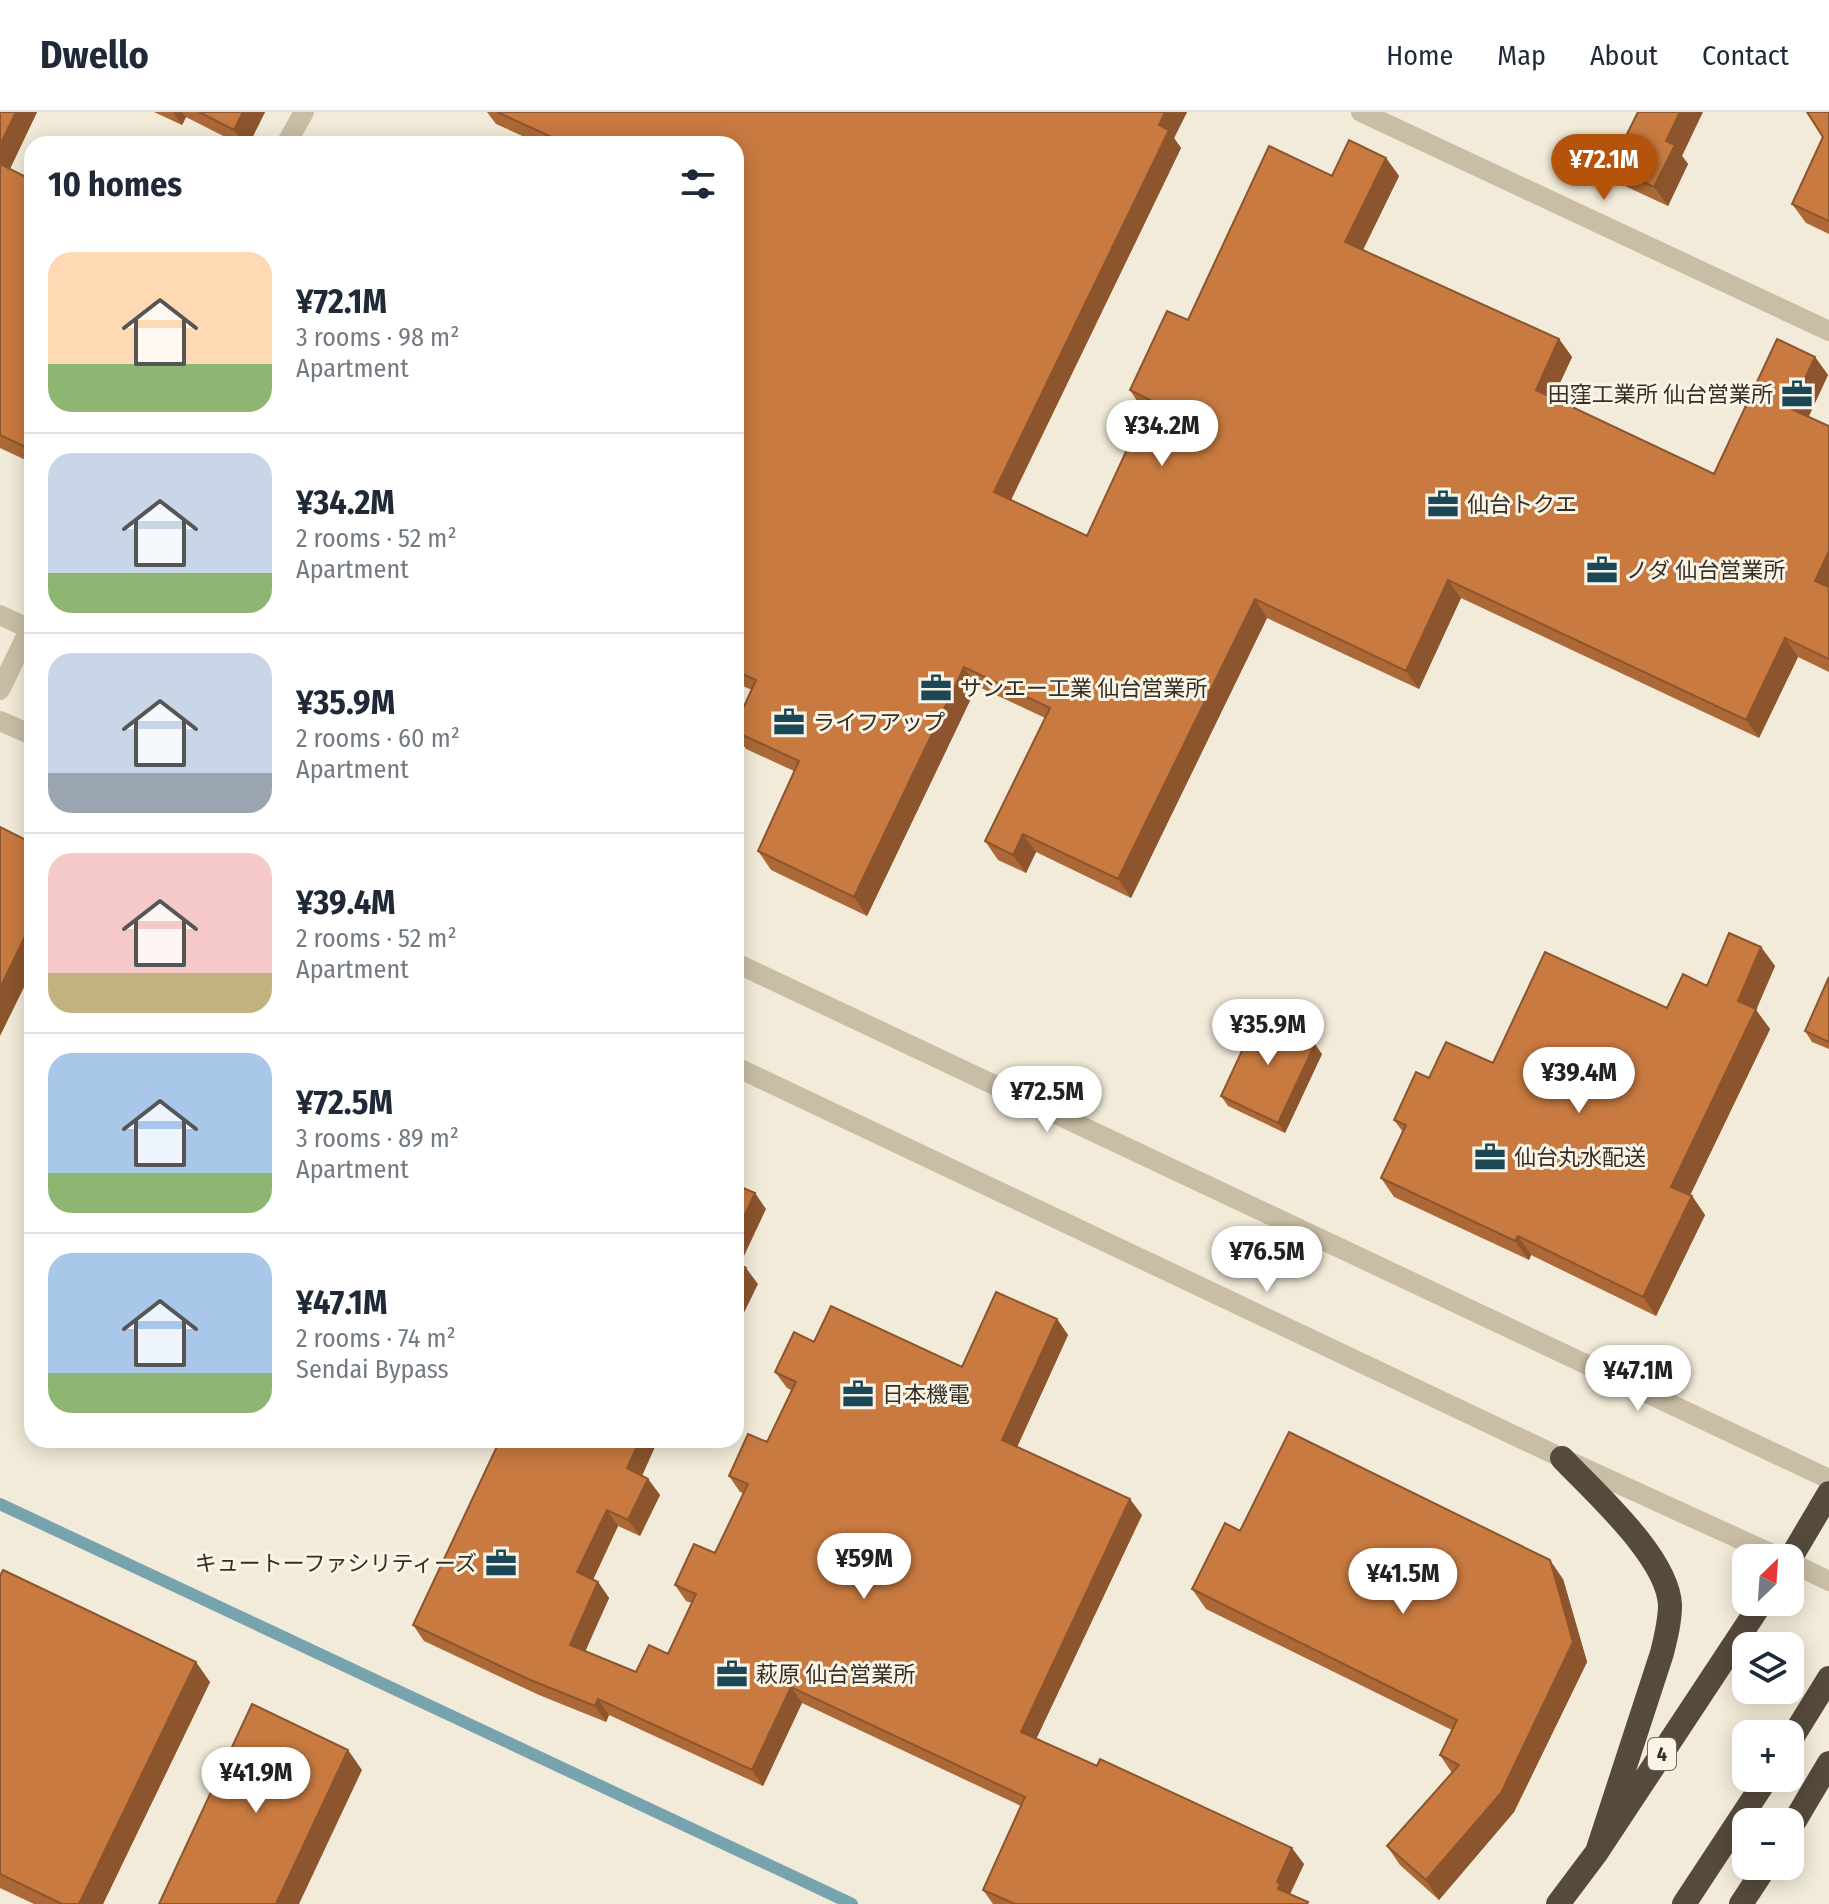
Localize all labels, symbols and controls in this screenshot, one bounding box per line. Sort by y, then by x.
text: Dwello [40,32,149,78]
text: Home [1386,39,1453,72]
text: Map [1497,39,1546,72]
text: About [1590,39,1658,72]
text: Contact [1702,39,1789,72]
pin: ¥72.1M [1539,134,1669,202]
text: ¥72.1M [1569,144,1639,175]
icon: filters [676,162,720,206]
text: 10 homes [48,164,182,205]
text: ¥72.1M [296,281,387,322]
icon: home [112,284,208,380]
text: 3 rooms · 98 m² [296,322,459,353]
text: Apartment [296,353,409,384]
office icon: 田窪工業所 仙台営業所 [1780,377,1814,411]
place label: 田窪工業所 仙台営業所 [1548,381,1773,408]
pin: ¥34.2M [1097,400,1227,468]
text: ¥34.2M [1124,410,1200,441]
text: ¥34.2M [296,482,395,523]
icon: home [112,485,208,581]
office icon: 仙台トクエ [1426,487,1460,521]
place label: 仙台トクエ [1467,491,1577,518]
text: 2 rooms · 52 m² [296,523,457,554]
office icon: ノダ 仙台営業所 [1585,553,1619,587]
text: Apartment [296,554,409,585]
place label: ノダ 仙台営業所 [1626,557,1785,584]
office icon: サンエー工業 仙台営業所 [919,671,953,705]
place label: サンエー工業 仙台営業所 [960,675,1207,702]
text: ¥35.9M [296,682,395,723]
icon: home [112,685,208,781]
office icon: ライフアップ [772,705,806,739]
place label: ライフアップ [813,709,945,736]
text: 2 rooms · 60 m² [296,723,460,754]
text: Apartment [296,754,409,785]
text: ¥39.4M [296,882,396,923]
icon: home [112,885,208,981]
text: 2 rooms · 52 m² [296,923,457,954]
text: Apartment [296,954,409,985]
pin: ¥35.9M [1203,999,1333,1067]
text: ¥35.9M [1230,1009,1306,1040]
pin: ¥39.4M [1514,1047,1644,1115]
text: ¥39.4M [1541,1057,1617,1088]
pin: ¥72.5M [982,1066,1112,1134]
text: ¥72.5M [1010,1076,1084,1107]
text: ¥72.5M [296,1082,393,1123]
icon: home [112,1085,208,1181]
text: 3 rooms · 89 m² [296,1123,459,1154]
office icon: 仙台丸水配送 [1473,1140,1507,1174]
place label: 仙台丸水配送 [1514,1144,1646,1171]
text: Apartment [296,1154,409,1185]
pin: ¥76.5M [1202,1226,1332,1294]
text: ¥76.5M [1229,1236,1305,1267]
text: ¥47.1M [296,1282,387,1323]
icon: home [112,1285,208,1381]
text: 2 rooms · 74 m² [296,1323,456,1354]
pin: ¥47.1M [1573,1345,1703,1413]
text: Sendai Bypass [296,1354,449,1385]
text: ¥47.1M [1603,1355,1673,1386]
office icon: 日本機電 [841,1377,875,1411]
place label: 日本機電 [882,1381,970,1408]
pin: ¥59M [817,1533,911,1601]
text: ¥59M [835,1543,893,1574]
north arrow [1732,1544,1804,1616]
map controls [1732,1544,1804,1880]
office icon: キュートーファシリティーズ [484,1546,518,1580]
pin: ¥41.5M [1338,1548,1468,1616]
place label: キュートーファシリティーズ [195,1550,477,1577]
text: ¥41.5M [1366,1558,1440,1589]
button: layers [1732,1632,1804,1704]
office icon: 萩原 仙台営業所 [715,1657,749,1691]
place label: 萩原 仙台営業所 [756,1661,915,1688]
button: + [1732,1720,1804,1792]
road number: 4 [1648,1738,1676,1770]
pin: ¥41.9M [191,1747,321,1815]
text: ¥41.9M [219,1757,293,1788]
button: − [1732,1808,1804,1880]

